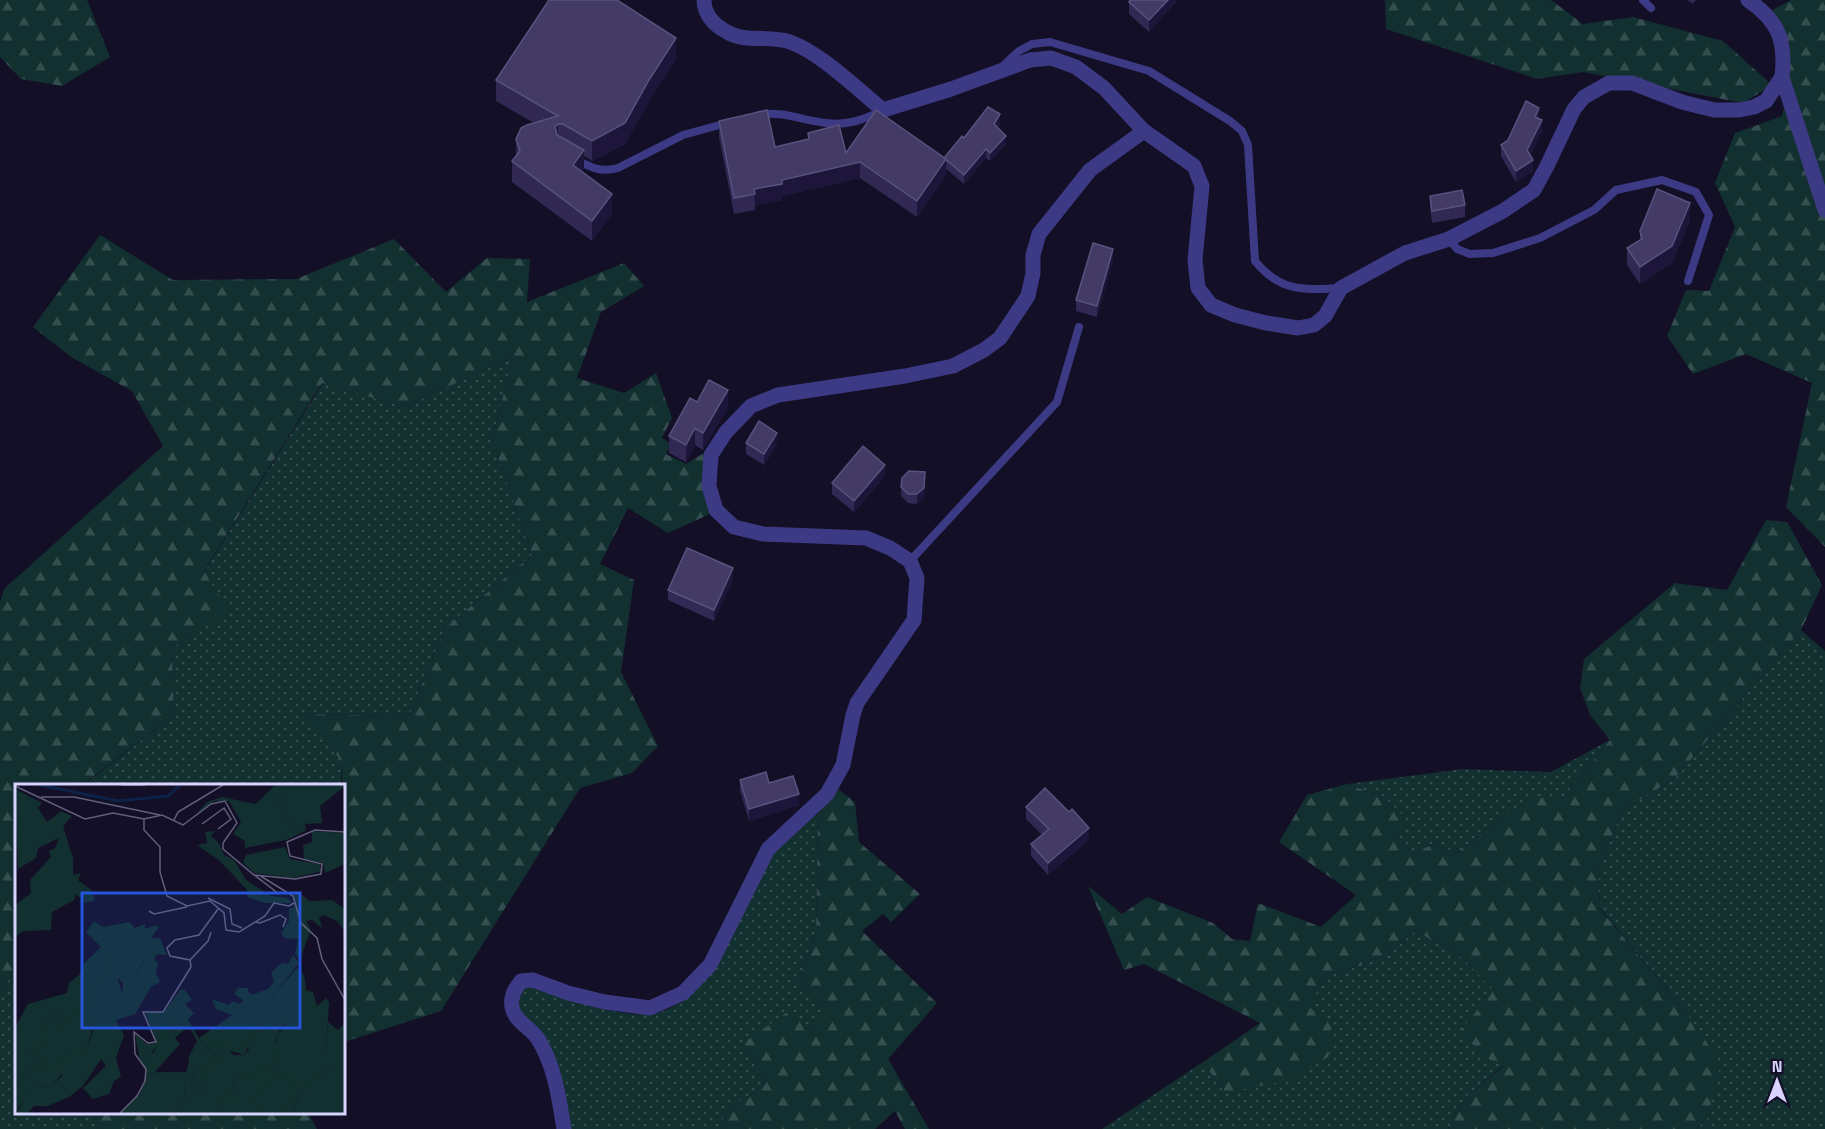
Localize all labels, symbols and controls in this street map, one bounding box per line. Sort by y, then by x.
inset map [15,784,345,1114]
north arrow [1747,1051,1807,1111]
text: N [1772,1056,1782,1077]

